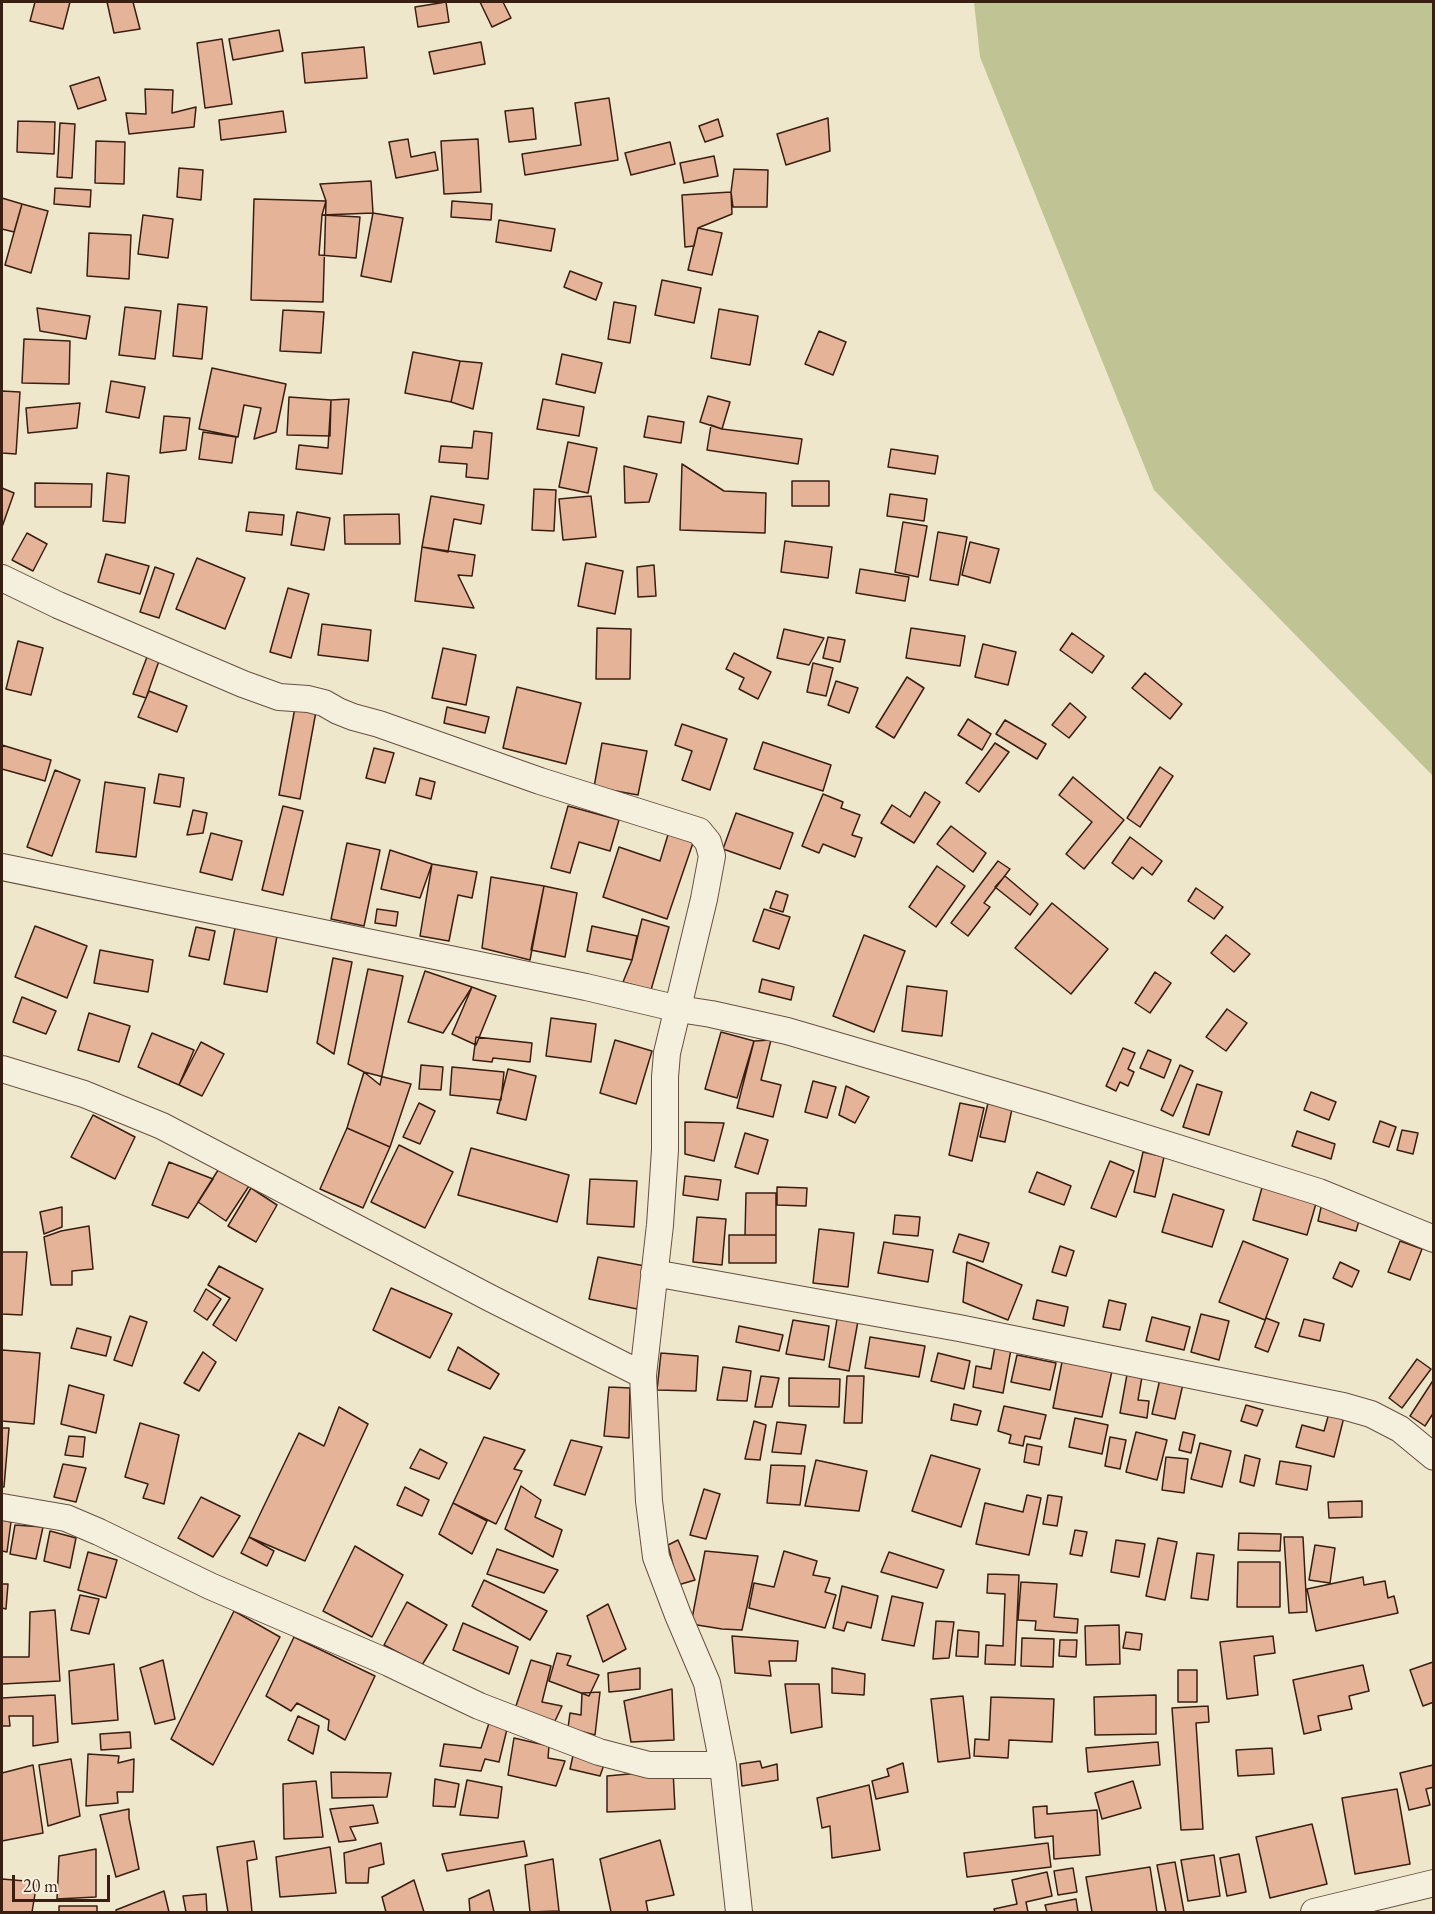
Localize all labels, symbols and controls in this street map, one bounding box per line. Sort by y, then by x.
scale bar [15,1863,112,1901]
text: 20 m [23,1874,58,1897]

